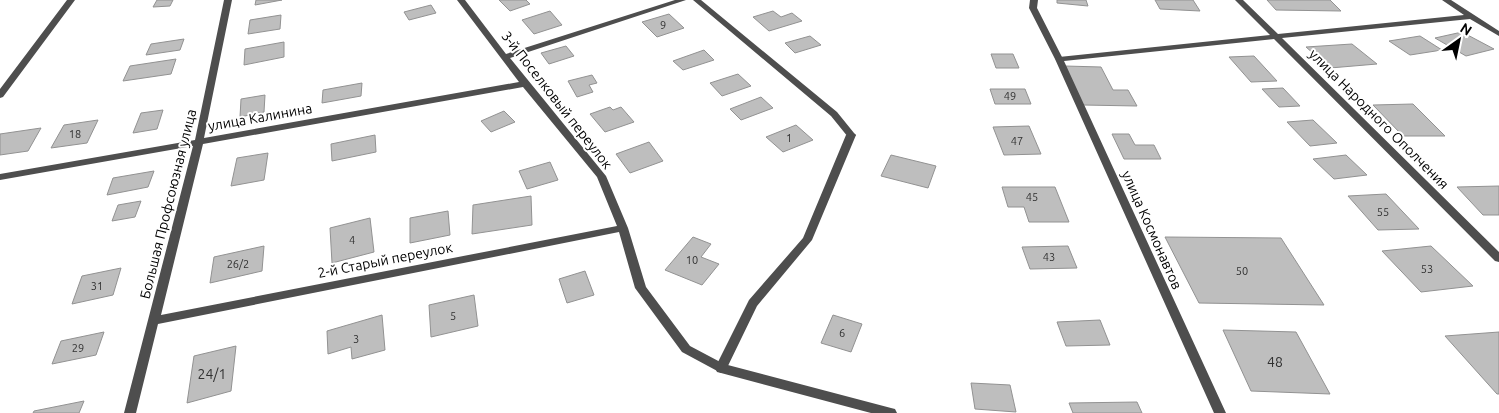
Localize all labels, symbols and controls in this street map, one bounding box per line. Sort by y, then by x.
north arrow [1434,15,1484,65]
house number: 9 [660,19,666,31]
text: N [1457,20,1475,39]
street label: 3-й Поселковый переулок [498,28,616,172]
street label: улица Народного Ополчения [1306,46,1452,192]
house number: 49 [1004,90,1016,102]
street label: улица Калинина [207,100,313,134]
street label: Большая Профсоюзная улица [137,107,199,301]
house number: 18 [69,128,81,140]
house number: 1 [786,132,792,144]
house number: 47 [1011,135,1023,147]
street label: улица Космонавтов [1119,168,1185,292]
house number: 45 [1026,191,1038,203]
house number: 55 [1377,206,1389,218]
house number: 4 [349,234,355,246]
street label: 2-й Старый переулок [316,239,454,281]
house number: 43 [1043,251,1055,263]
house number: 10 [686,254,698,266]
house number: 26/2 [227,258,249,270]
house number: 53 [1421,263,1433,275]
house number: 50 [1236,265,1248,277]
house number: 31 [91,280,103,292]
house number: 5 [450,310,456,322]
house number: 6 [839,327,845,339]
house number: 3 [353,333,359,345]
house number: 29 [72,342,84,354]
house number: 48 [1267,354,1283,370]
house number: 24/1 [198,366,226,382]

